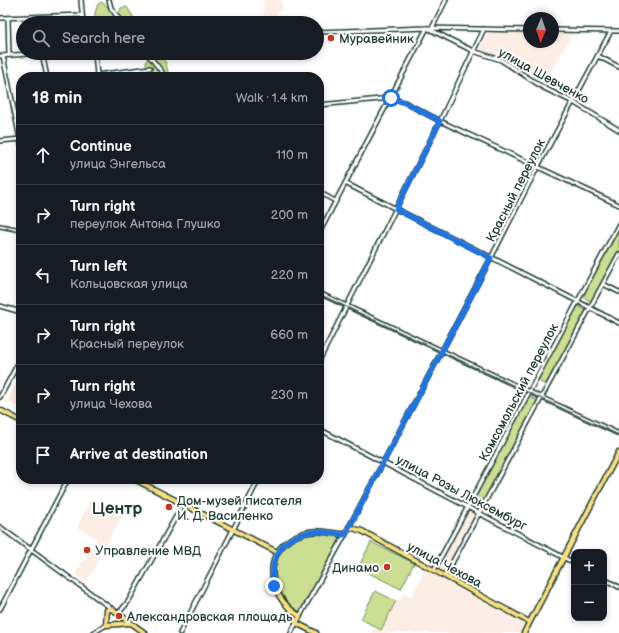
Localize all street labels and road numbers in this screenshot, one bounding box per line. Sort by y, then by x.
street label: улица Шевченко [496,44,592,107]
street label: Красный переулок [483,136,549,245]
street label: Комсомольский переулок [476,321,562,464]
street label: улица Розы Люксембург [393,452,530,534]
street label: улица Чехова [404,538,485,591]

